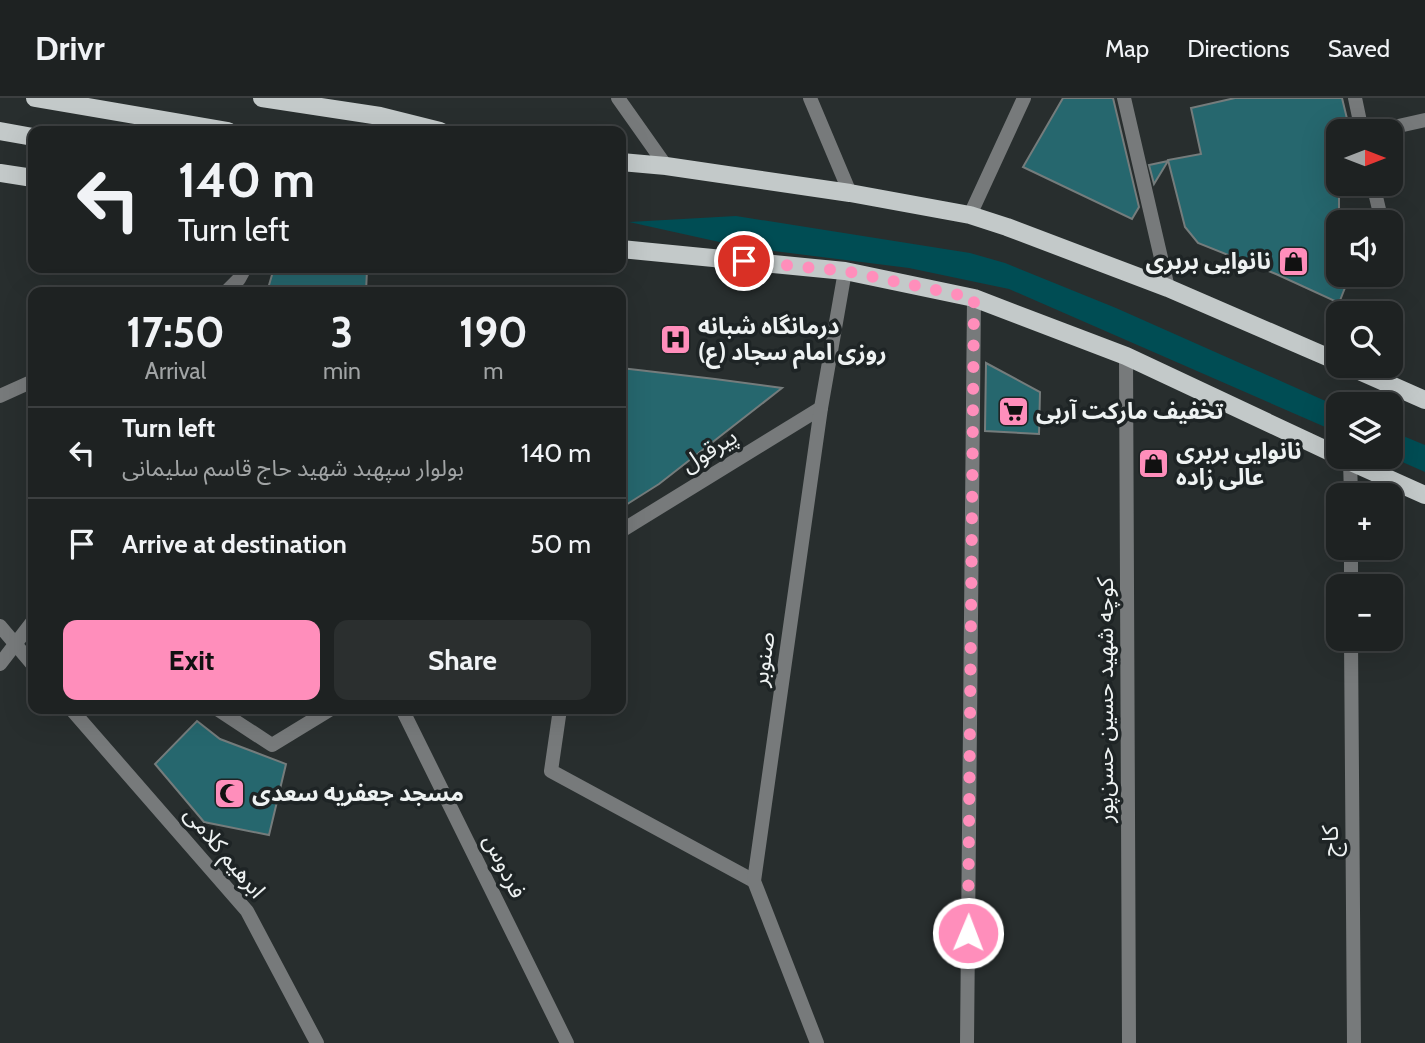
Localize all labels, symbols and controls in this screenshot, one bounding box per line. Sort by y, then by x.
text: Drivr [35,28,105,68]
text: Map [1105,34,1149,63]
text: Directions [1187,34,1290,63]
text: Saved [1328,34,1390,63]
north arrow [1326,119,1404,196]
map controls [1326,119,1403,651]
text: 140 m [178,150,315,209]
icon: left [63,154,154,245]
text: Turn left [178,210,289,249]
button: sound [1326,210,1403,287]
pin [714,231,774,291]
icon: arrive [725,242,763,280]
shop icon: نانوایی بربری [1277,244,1311,278]
place label: نانوایی بربری [1145,247,1271,275]
button: search [1326,301,1403,378]
text: 17:50 [126,306,225,358]
text: 3 [331,306,353,358]
text: 190 [459,306,528,358]
place label: درمانگاه شبانه روزی امام سجاد (ع) [698,312,887,370]
hospital icon: درمانگاه شبانه روزی امام سجاد (ع) [658,322,692,356]
text: Arrival [145,357,206,385]
text: min [323,357,361,385]
text: m [483,357,503,385]
button: layers [1326,392,1403,469]
supermarket icon: تخفیف مارکت آربی [996,394,1030,428]
place label: تخفیف مارکت آربی [1036,397,1223,425]
text: Turn left [122,412,215,444]
street label: پیرقول [676,422,743,479]
icon: left [63,434,101,472]
text: 140 m [521,437,591,469]
place label: نانوایی بربری عالی زاده [1176,437,1302,491]
shop icon: نانوایی بربری عالی زاده [1136,447,1170,481]
text: بولوار سپهبد شهید حاج قاسم سلیمانی [122,454,464,482]
button: + [1326,483,1403,560]
icon: arrive [63,525,101,563]
text: Arrive at destination [122,528,347,560]
text: 50 m [530,528,591,560]
button: − [1326,574,1403,651]
street label: کوچه شهید حسین حسن‌پور [1091,577,1120,824]
button: Exit [63,620,320,700]
button: Share [334,620,591,700]
street label: صنوبر [745,630,781,689]
mosque icon: مسجد جعفریه سعدی [212,776,246,810]
place label: مسجد جعفریه سعدی [252,779,464,807]
street label: ابرهیم کلامی [176,800,272,906]
street label: کاج [1316,825,1347,856]
street label: فردوس [478,829,532,903]
position arrow [931,896,1005,970]

